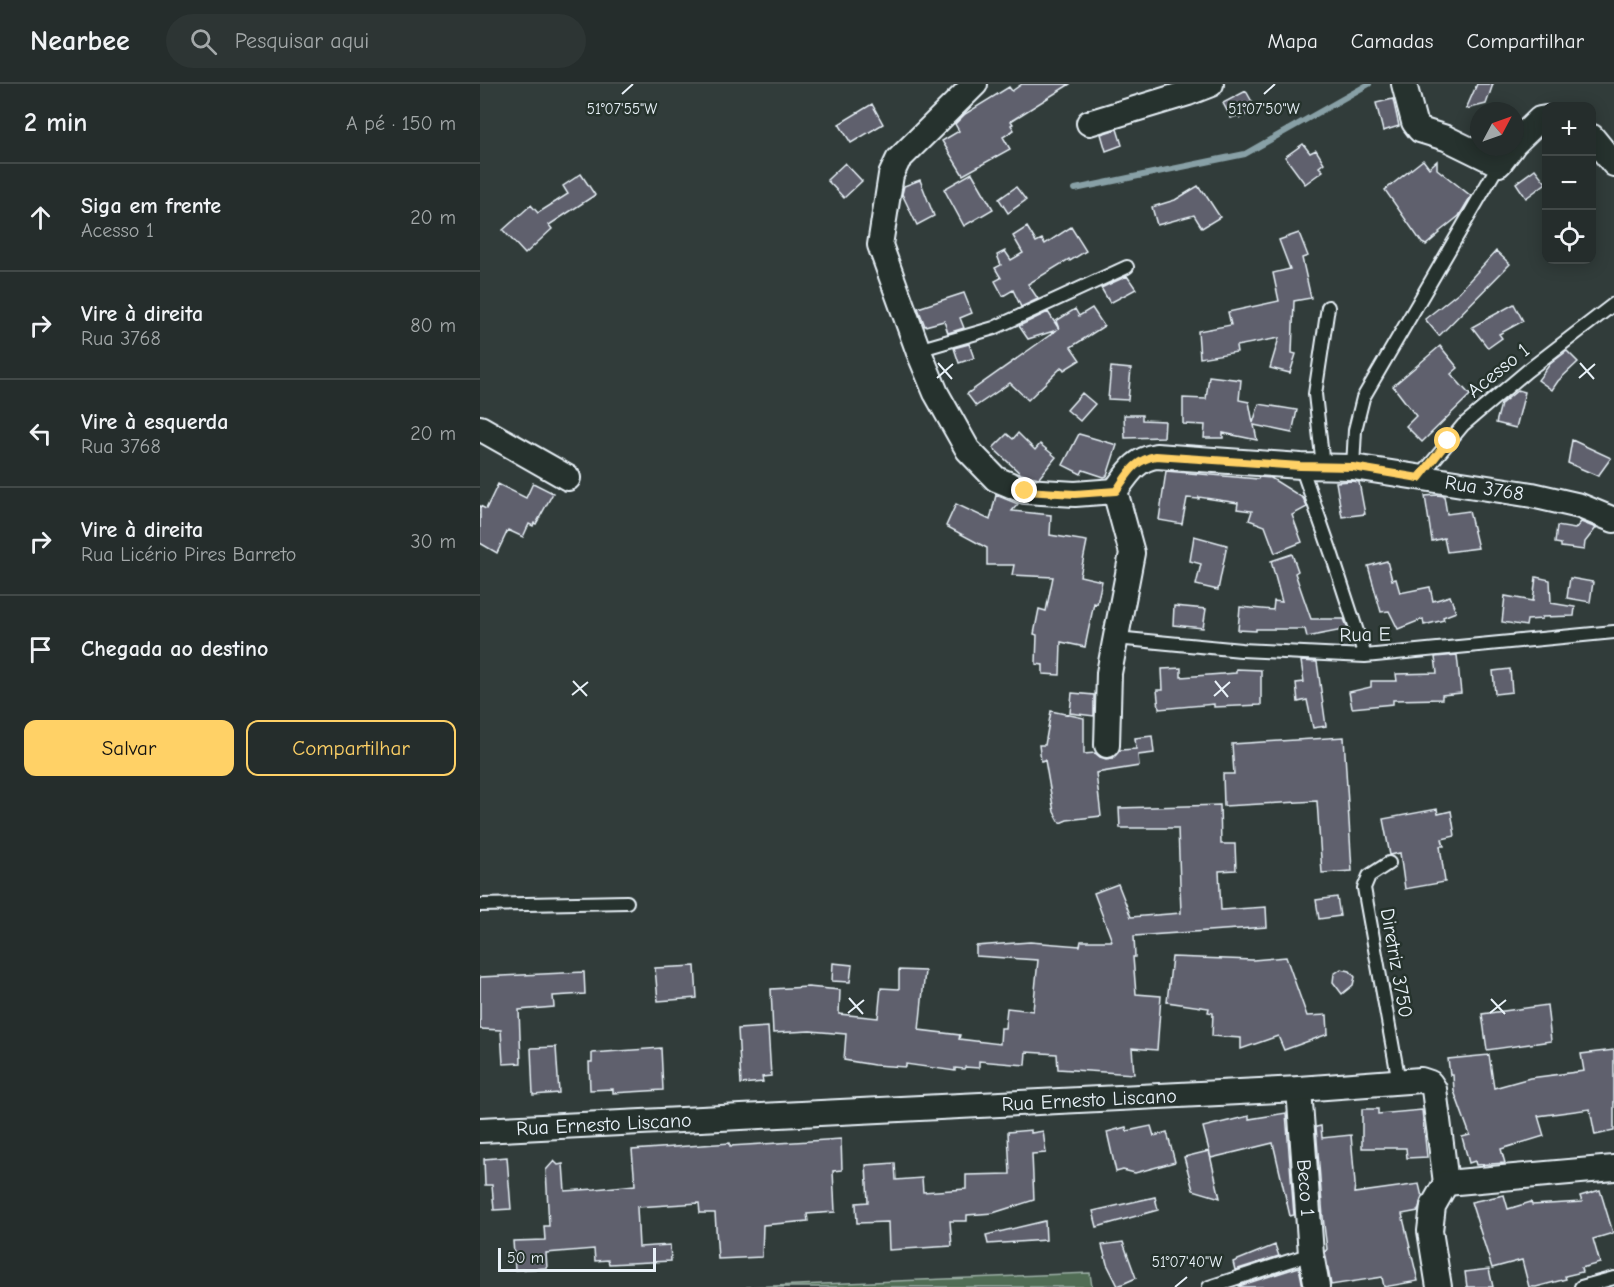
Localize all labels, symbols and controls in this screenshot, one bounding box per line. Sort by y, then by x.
search box [166,14,586,68]
text: Nearbee [30,25,130,57]
icon: search [187,25,220,58]
text: Pesquisar aqui [235,28,369,54]
text: Mapa [1267,29,1318,53]
text: Camadas [1351,29,1434,53]
text: Compartilhar [1467,29,1584,53]
text: 51°07'55"W [587,100,657,118]
text: 51°07'50"W [1228,100,1300,118]
north arrow [1470,102,1524,156]
map controls [1542,102,1596,264]
button: + [1542,102,1596,156]
text: 2 min [24,108,87,138]
text: A pé · 150 m [346,112,456,135]
button: − [1542,156,1596,210]
text: Siga em frente [81,193,221,219]
icon: ahead [24,201,57,234]
text: 20 m [410,206,456,229]
button: locate [1542,210,1596,264]
text: Acesso 1 [81,219,154,242]
text: Vire à direita [81,301,203,327]
icon: right [24,309,57,342]
text: 80 m [410,314,456,337]
text: Rua 3768 [81,327,161,350]
street label: Acesso 1 [1463,338,1534,402]
text: Vire à esquerda [81,409,229,435]
icon: left [24,417,57,450]
text: 20 m [410,422,456,445]
route start [1434,427,1460,453]
text: Rua 3768 [81,435,161,458]
street label: Rua 3768 [1443,471,1526,506]
route end [1011,477,1037,503]
text: Vire à direita [81,517,203,543]
icon: right [24,525,57,558]
text: 30 m [410,530,456,553]
text: Rua Licério Pires Barreto [81,543,296,566]
street label: Rua E [1339,623,1391,646]
icon: arrive [24,633,57,666]
text: Chegada ao destino [81,636,268,662]
button: Salvar [24,720,234,776]
button: Compartilhar [246,720,456,776]
street label: Diretriz 3750 [1376,906,1417,1020]
street label: Rua Ernesto Liscano [1001,1084,1177,1116]
street label: Rua Ernesto Liscano [516,1108,692,1140]
street label: Beco 1 [1292,1158,1319,1217]
scale bar [498,1245,656,1272]
text: 50 m [507,1249,544,1267]
text: 51°07'40"W [1152,1253,1222,1271]

